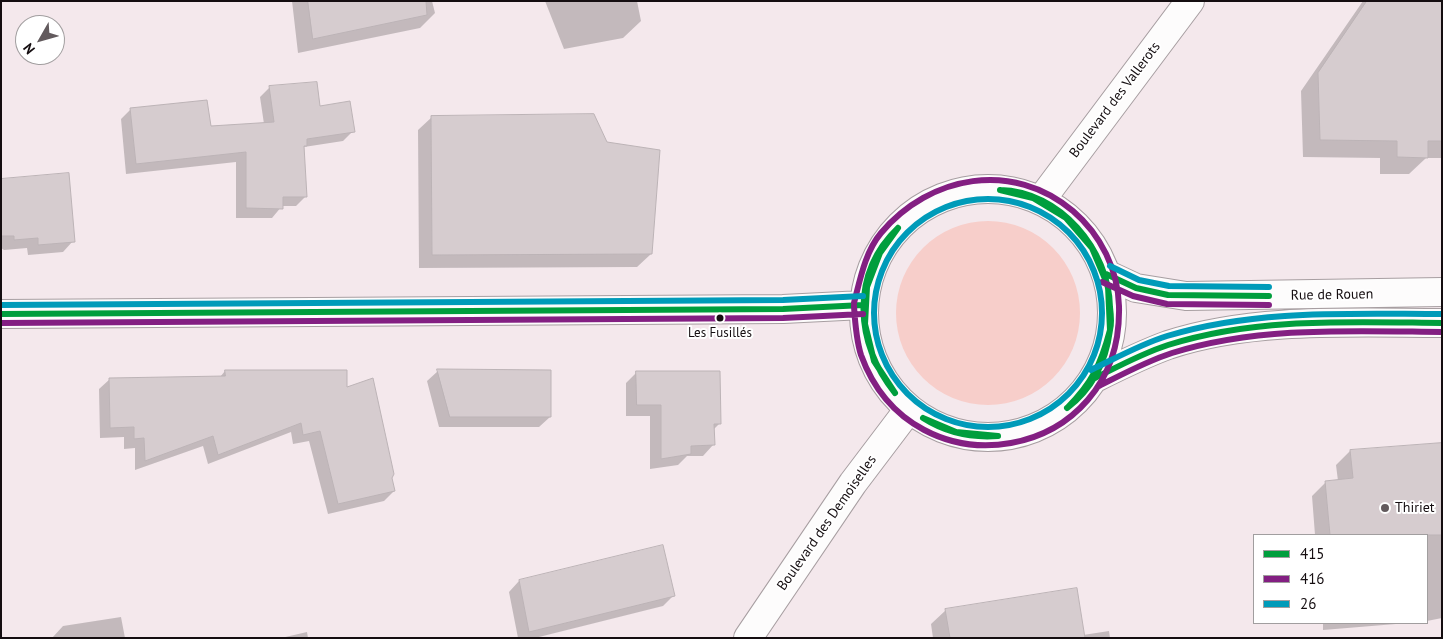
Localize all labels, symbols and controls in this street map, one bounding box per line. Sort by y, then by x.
north arrow [15,15,65,65]
text: N [19,39,39,58]
street label: Boulevard des Vallerots [1066,39,1164,161]
street label: Rue de Rouen [1291,286,1373,304]
marker: Les Fusillés [715,313,725,323]
place label: Les Fusillés [688,325,752,341]
street label: Boulevard des Demoiselles [774,452,880,594]
place label: Thiriet [1395,500,1435,516]
marker: Thiriet [1379,502,1391,514]
legend [1253,534,1428,624]
text: 415 [1300,544,1325,563]
text: 416 [1300,569,1325,588]
text: 26 [1300,594,1316,613]

